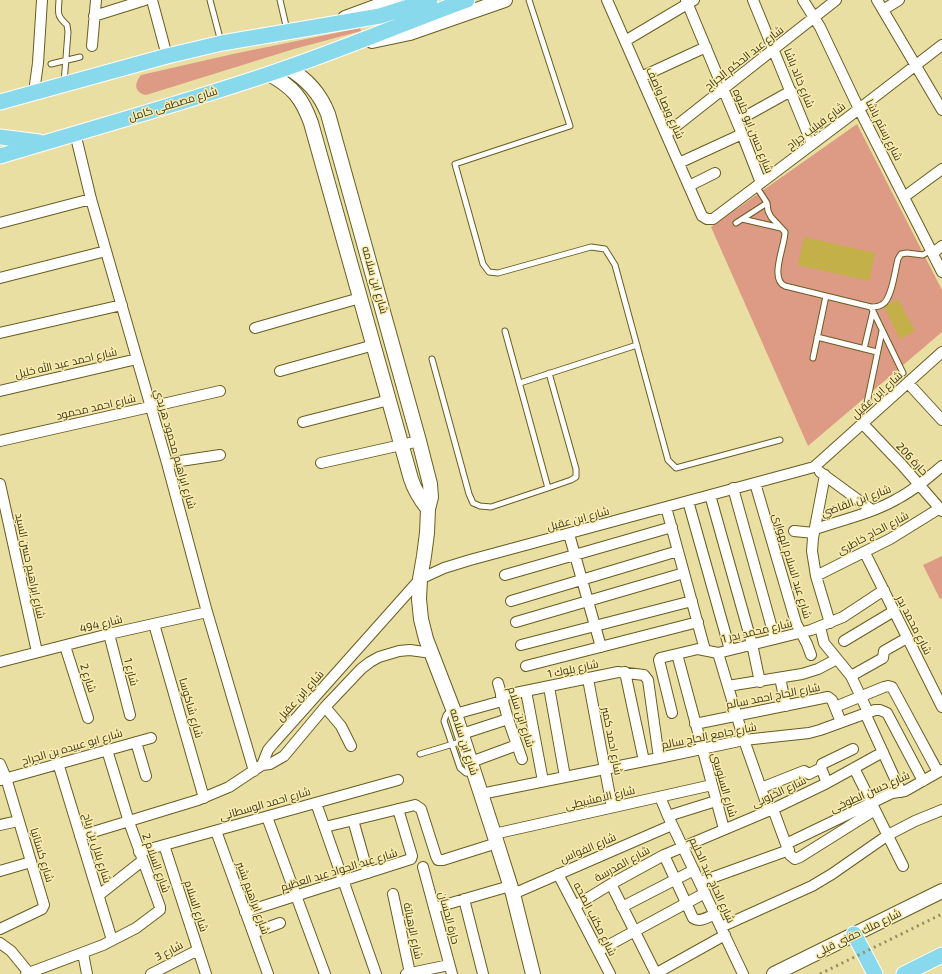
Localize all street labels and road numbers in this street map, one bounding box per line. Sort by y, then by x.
street label: شارع عبد الحكم الجراح [702,23,786,93]
street label: شارع خالد باشا [781,46,817,110]
street label: شارع ويصا واصف [643,65,687,141]
street label: شارع مصطفى كامل [127,84,219,124]
street label: شارع حسن ابو حلاوه [730,87,776,175]
street label: شارع رستم باشا [863,97,905,163]
street label: شارع فيليب جراح [784,100,848,152]
street label: شارع ابن سلامه [359,245,391,315]
street label: شارع احمد عبد الله خليل [14,345,118,381]
street label: شارع ابن عقيل [849,369,905,421]
street label: شارع ابراهيم محمود هريدي [152,387,198,511]
street label: شارع احمد محمود [55,391,137,423]
street label: حارة 206 [893,440,931,478]
street label: شارع ابن القاضي [819,482,893,520]
street label: شارع ابن عقيل [545,504,611,534]
street label: شارع الحاج خاطرى [835,509,911,557]
street label: شارع ابراهيم حسن السيد [12,512,48,620]
street label: شارع عبد السلام الهوارى [770,512,814,620]
street label: شارع محمد بدر [893,593,935,657]
street label: شارع 494 [78,612,124,636]
street label: شارع محمد بدر 1 [721,616,793,646]
street label: شارع 1 [121,657,141,687]
street label: شارع بلوك 1 [546,657,600,681]
street label: شارع 2 [77,662,99,694]
street label: شارع ابن عقيل [274,668,326,724]
street label: شارع شاكوسا [176,677,206,739]
street label: شارع الحاج احمد سالم [725,680,821,712]
street label: شارع ابن سلام [505,685,537,749]
street label: شارع احمد كمبر [599,706,625,776]
street label: شارع ابن سلامه [447,707,481,777]
street label: شارع جامع الحاج سالم [660,720,758,752]
street label: شارع ابو عبيده بن الجراح [20,726,124,768]
street label: شارع السنوسى [708,751,740,819]
street label: شارع حسن الطوخى [828,769,912,815]
street label: شارع الخروبى [750,774,808,810]
street label: شارع الامشيطى [564,784,636,812]
street label: شارع احمد الوسطانى [218,785,312,823]
street label: شارع بلال بن رباح [80,811,114,885]
street label: شارع كستانيا [28,826,56,884]
street label: شارع الفواس [558,830,618,866]
street label: شارع السلام 2 [139,832,173,894]
street label: شارع الحاج عبد الحليم [686,835,738,925]
street label: شارع المدرسة [592,843,652,885]
street label: شارع عبد الجواد عبد العظيم [279,846,399,894]
street label: شارع ابراهيم بشير [234,860,272,936]
street label: شارع السلام [181,879,211,933]
street label: شارع مكتب الصحه [571,880,619,958]
street label: حارة الحسان [436,890,462,946]
street label: شارع الرهباتة [401,901,425,961]
street label: شارع ملك حفنى قبلى [812,906,904,960]
street label: شارع 3 [153,938,185,964]

